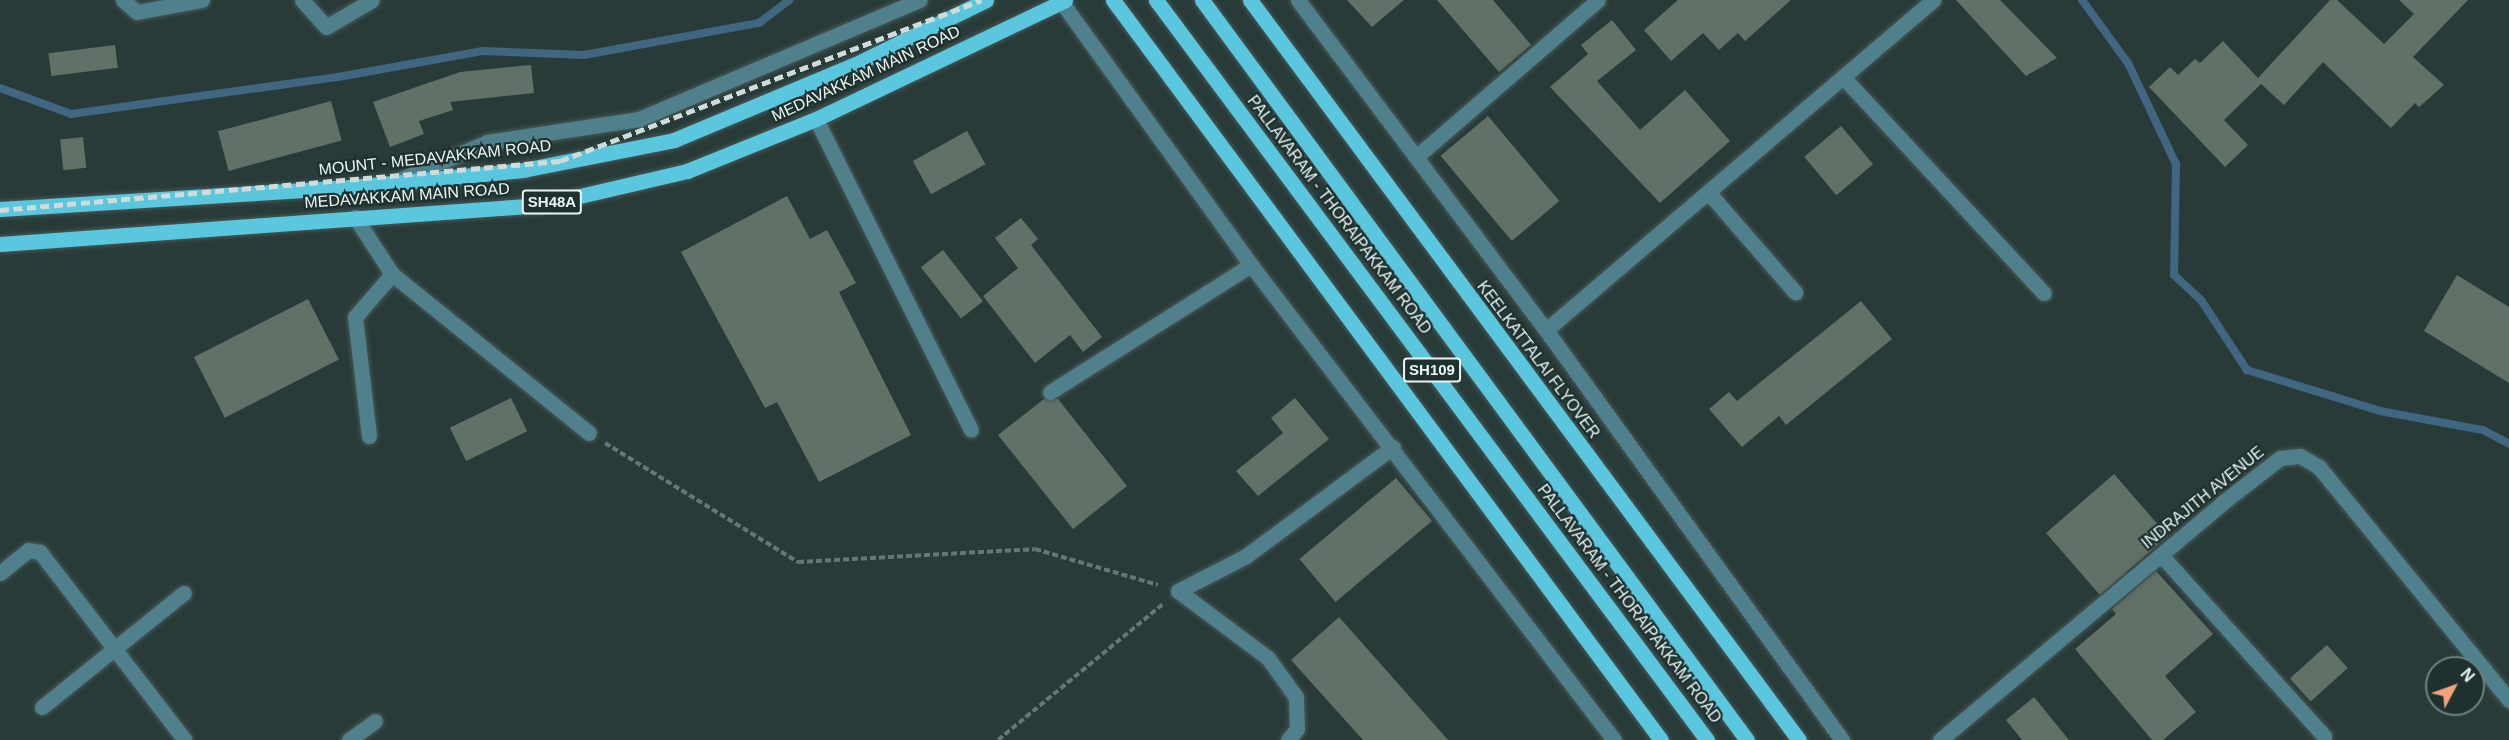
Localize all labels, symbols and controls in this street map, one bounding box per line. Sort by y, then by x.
street label: MEDAVAKKAM MAIN ROAD [769,22,963,126]
street label: PALLAVARAM - THORAIPAKKAM ROAD [1243,92,1435,338]
street label: MOUNT - MEDAVAKKAM ROAD [318,136,552,180]
street label: MEDAVAKKAM MAIN ROAD [304,179,510,213]
road number: SH48A [520,190,584,214]
street label: KEELKATTALAI FLYOVER [1473,278,1603,442]
road number: SH109 [1402,358,1462,382]
street label: INDRAJITH AVENUE [2138,443,2268,553]
street label: PALLAVARAM - THORAIPAKKAM ROAD [1533,481,1725,727]
north arrow [2425,656,2485,716]
text: N [2457,665,2478,685]

